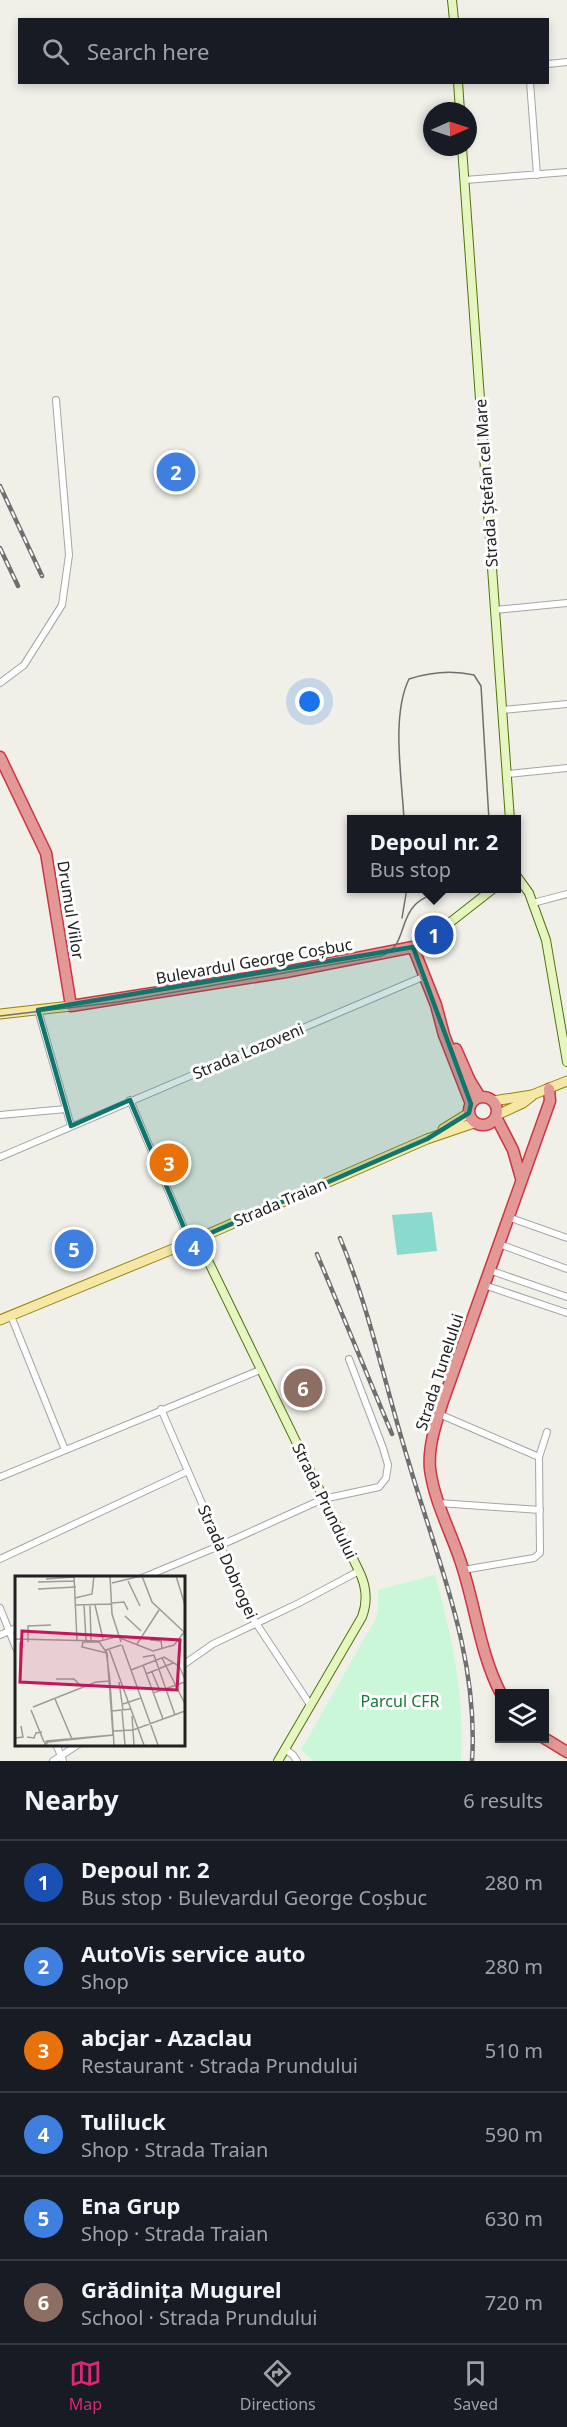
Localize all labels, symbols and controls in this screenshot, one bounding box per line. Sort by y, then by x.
search box [18,18,549,84]
icon: search [39,35,72,68]
text: Search here [87,36,209,66]
north arrow [423,102,477,156]
street label: Strada Ștefan cel Mare [469,398,503,568]
pin: 2 [156,450,195,494]
your location [295,687,324,716]
popup [347,815,521,893]
text: Depoul nr. 2 [370,826,498,856]
text: Bus stop [370,856,451,883]
street label: Drumul Viilor [52,859,90,961]
pin: 1 [414,912,454,958]
street label: Bulevardul George Coșbuc [154,933,354,989]
street label: Strada Lozoveni [189,1018,307,1084]
pin: 3 [150,1140,188,1186]
street label: Strada Traian [230,1173,330,1231]
pin: 4 [174,1224,214,1270]
pin: 5 [54,1226,94,1272]
street label: Strada Tunelului [410,1311,468,1433]
pin: 6 [284,1366,322,1410]
street label: Strada Prundului [287,1439,363,1563]
street label: Strada Dobrogei [193,1501,263,1623]
inset map [15,1576,184,1746]
map controls [495,1689,549,1743]
button: layers [495,1689,549,1743]
park label: Parcul CFR [360,1690,440,1712]
text: Nearby [24,1782,119,1818]
text: 6 results [463,1787,543,1814]
text: Depoul nr. 2 [81,1854,210,1884]
text: 1 [38,1869,49,1896]
text: 280 m [485,1869,543,1896]
text: Bus stop · Bulevardul George Coșbuc [81,1884,427,1911]
text: AutoVis service auto [81,1938,306,1968]
text: 2 [38,1953,49,1980]
text: 280 m [485,1953,543,1980]
text: Shop [81,1968,129,1995]
text: abcjar - Azaclau [81,2022,252,2052]
text: 3 [38,2037,49,2064]
text: 510 m [485,2037,543,2064]
text: Restaurant · Strada Prundului [81,2052,358,2079]
text: Tuliluck [81,2106,166,2136]
text: 4 [38,2121,49,2148]
text: 590 m [485,2121,543,2148]
text: Shop · Strada Traian [81,2136,268,2163]
text: Ena Grup [81,2190,180,2220]
text: 5 [38,2205,49,2232]
text: 630 m [485,2205,543,2232]
text: Shop · Strada Traian [81,2220,268,2247]
text: Grădinița Mugurel [81,2274,282,2304]
text: 6 [38,2289,49,2316]
text: 720 m [485,2289,543,2316]
text: School · Strada Prundului [81,2304,317,2331]
tab: Map [69,2357,102,2415]
tab: Directions [240,2357,316,2415]
tab: Saved [453,2357,498,2415]

